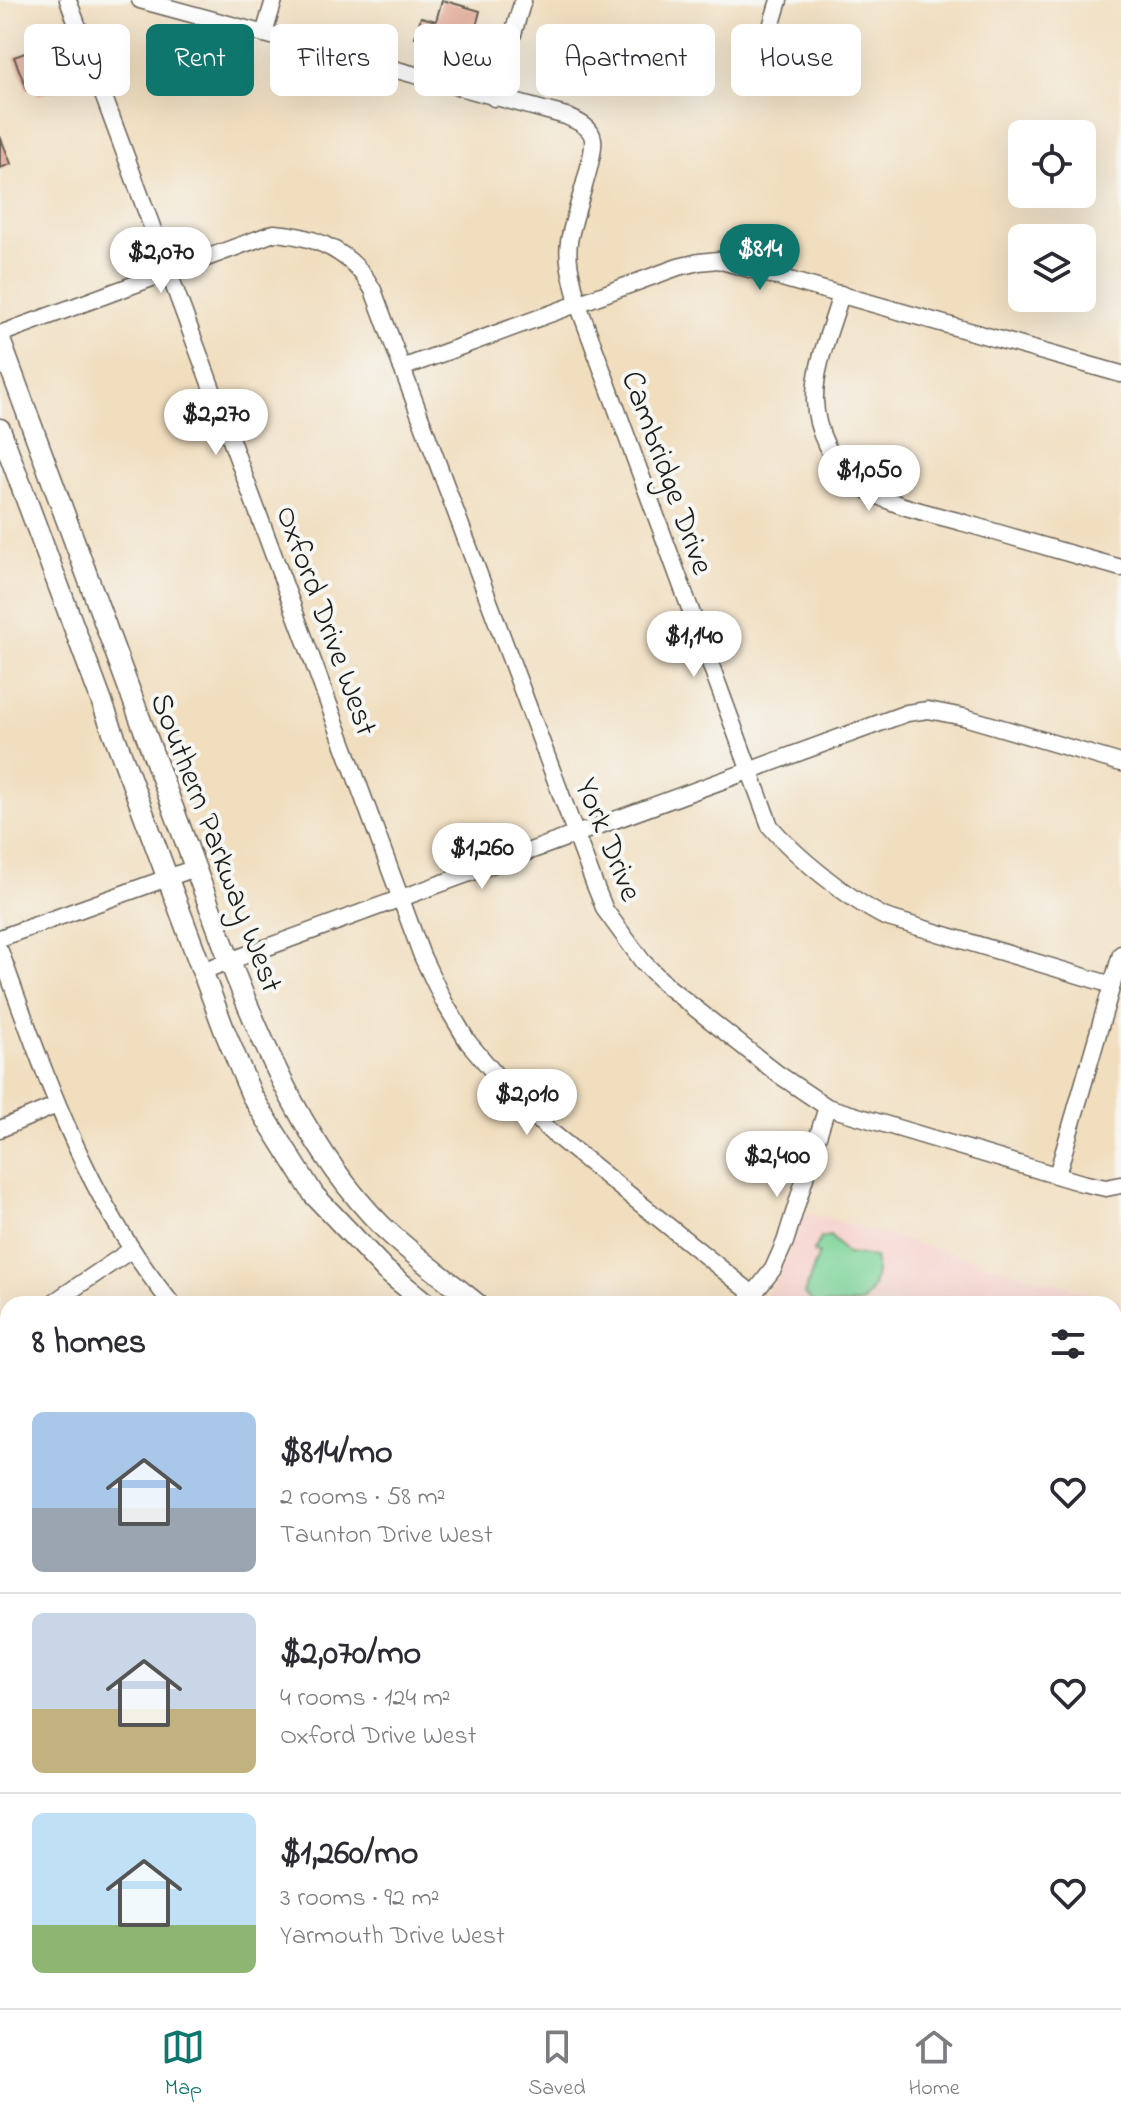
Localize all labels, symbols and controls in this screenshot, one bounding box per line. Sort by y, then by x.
chip: Buy [24,24,130,96]
chip: Rent [146,24,254,96]
chip: Filters [270,24,398,96]
chip: New [414,24,520,96]
chip: Apartment [536,24,715,96]
chip: House [731,24,861,96]
map controls [1008,120,1096,312]
button: locate [1008,120,1096,208]
pin: $814 [713,224,807,292]
button: layers [1008,224,1096,312]
pin: $2,070 [96,227,226,295]
text: $814 [738,231,782,269]
text: $2,070 [128,234,194,272]
street label: Cambridge Drive [607,365,725,582]
pin: $2,270 [151,389,281,457]
text: $2,270 [182,396,250,434]
pin: $1,050 [804,445,934,513]
text: $1,050 [836,452,902,490]
street label: Oxford Drive West [261,500,388,743]
pin: $1,140 [629,611,759,679]
text: $1,140 [665,618,723,656]
street label: Southern Parkway West [136,687,294,1000]
street label: York Drive [561,772,653,910]
pin: $1,260 [417,823,547,891]
text: $1,260 [450,830,514,868]
pin: $2,010 [462,1069,592,1137]
text: $2,010 [495,1076,559,1114]
pin: $2,400 [712,1131,842,1199]
text: $2,400 [744,1138,810,1176]
text: 8 homes [32,1319,146,1369]
icon: filters [1046,1322,1090,1366]
text: $814/mo [280,1429,393,1479]
icon: home [96,1444,192,1540]
icon: heart [1046,1470,1090,1514]
text: 2 rooms · 58 m² [280,1479,446,1517]
text: Taunton Drive West [280,1517,493,1555]
text: $2,070/mo [280,1630,421,1680]
icon: home [96,1645,192,1741]
icon: heart [1046,1671,1090,1715]
text: 4 rooms · 124 m² [280,1680,451,1718]
text: Oxford Drive West [280,1718,476,1756]
text: $1,260/mo [280,1830,418,1880]
icon: home [96,1845,192,1941]
icon: heart [1046,1871,1090,1915]
text: 3 rooms · 92 m² [280,1880,439,1918]
text: Yarmouth Drive West [280,1918,505,1956]
tab: Map [161,2025,205,2105]
tab: Saved [528,2025,586,2105]
tab: Home [908,2025,960,2105]

